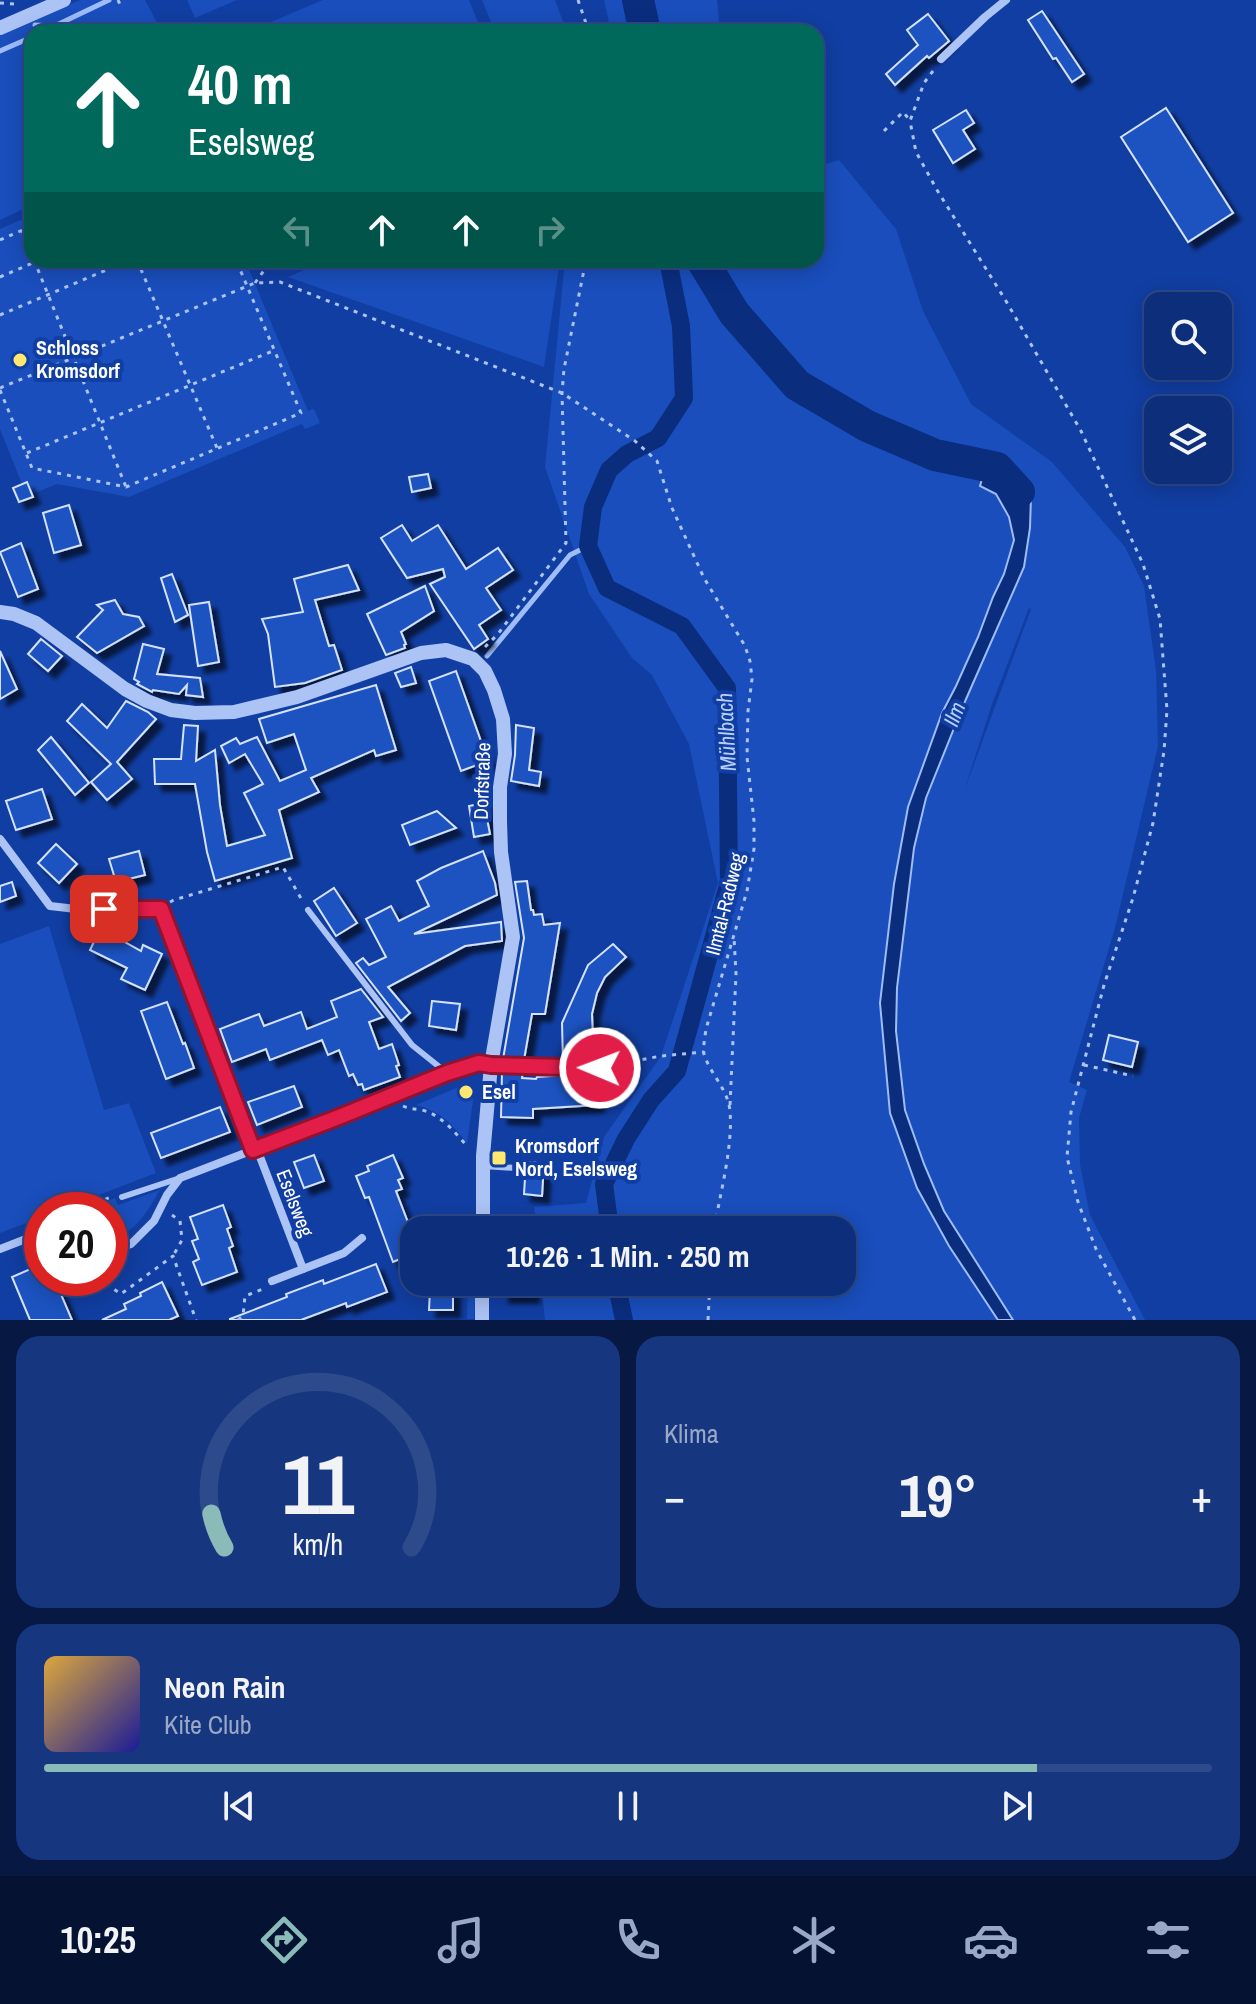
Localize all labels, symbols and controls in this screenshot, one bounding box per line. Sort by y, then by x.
text: 40 m [188,46,293,121]
icon: ahead [56,56,160,160]
text: Eselsweg [188,118,314,166]
icon: left [276,208,320,252]
icon: ahead [360,208,404,252]
icon: ahead [444,208,488,252]
icon: right [528,208,572,252]
map controls [1144,292,1232,484]
button: search [1144,292,1232,380]
place label: Schloss Kromsdorf [36,334,120,384]
marker: Schloss Kromsdorf [11,351,29,369]
button: layers [1144,396,1232,484]
water label: Mühlbach [709,692,743,772]
water label: Ilm [936,697,972,731]
street label: Dorfstraße [467,742,496,820]
street label: Ilmtal-Radweg [699,850,750,958]
pin [70,875,138,943]
icon: arrive [82,887,126,931]
position arrow [558,1026,642,1110]
place label: Esel [482,1078,516,1105]
marker: Esel [457,1083,475,1101]
place label: Kromsdorf Nord, Eselsweg [515,1132,637,1182]
marker: Kromsdorf Nord, Eselsweg [490,1149,508,1167]
street label: Eselsweg [270,1165,321,1240]
speed limit sign: 20 [24,1192,128,1296]
text: 10:26 · 1 Min. · 250 m [506,1236,750,1276]
text: Klima [664,1416,719,1451]
text: 11 [282,1428,354,1540]
text: 19° [899,1455,977,1536]
text: − [664,1466,685,1526]
text: + [1191,1466,1212,1526]
text: km/h [293,1525,343,1564]
text: Neon Rain [164,1667,286,1707]
text: Kite Club [164,1707,252,1742]
icon: previous [217,1784,261,1828]
icon: pause [606,1784,650,1828]
icon: next [995,1784,1039,1828]
icon: directions [256,1912,312,1968]
icon: music [433,1912,489,1968]
icon: phone [610,1912,666,1968]
icon: climate [786,1912,842,1968]
icon: car [963,1912,1019,1968]
icon: filters [1140,1912,1196,1968]
text: 10:25 [60,1916,136,1964]

